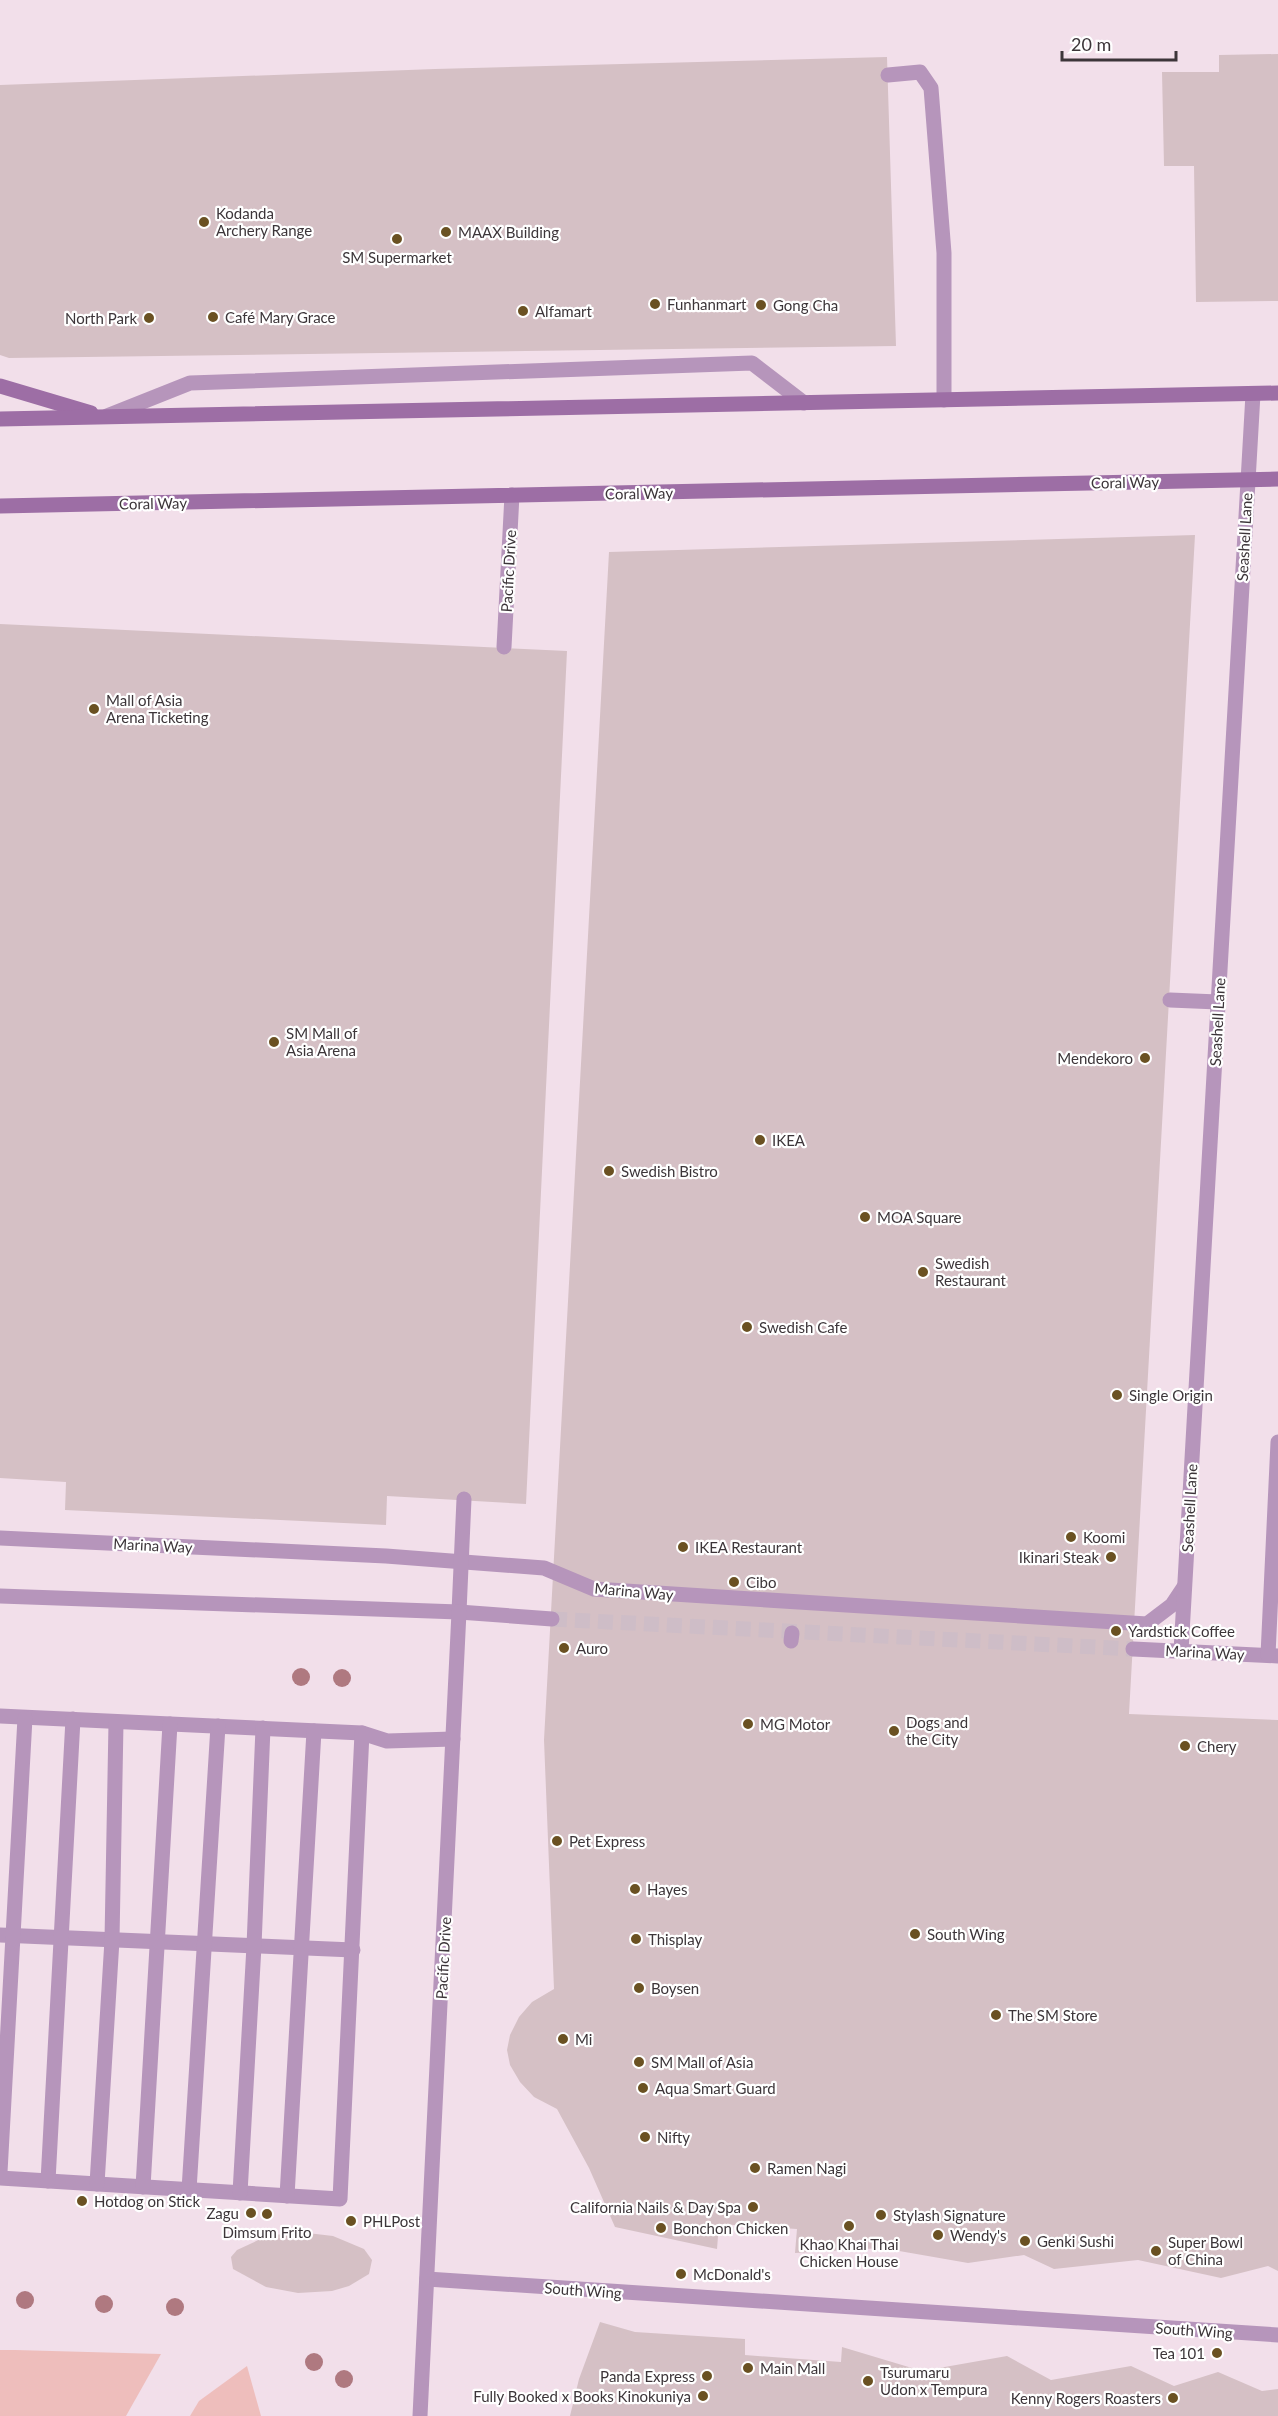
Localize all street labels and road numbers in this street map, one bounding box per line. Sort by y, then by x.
street label: Coral Way [1091,472,1159,492]
street label: Coral Way [605,483,673,503]
street label: Seashell Lane [1233,492,1255,582]
street label: Coral Way [119,493,187,513]
street label: Pacific Drive [497,529,519,613]
street label: Seashell Lane [1206,977,1228,1067]
street label: Seashell Lane [1178,1463,1200,1553]
street label: Marina Way [113,1534,193,1556]
street label: Marina Way [594,1579,675,1603]
street label: Marina Way [1165,1641,1245,1663]
street label: Pacific Drive [432,1916,454,2000]
street label: South Wing [544,2278,623,2302]
street label: South Wing [1155,2318,1234,2342]

